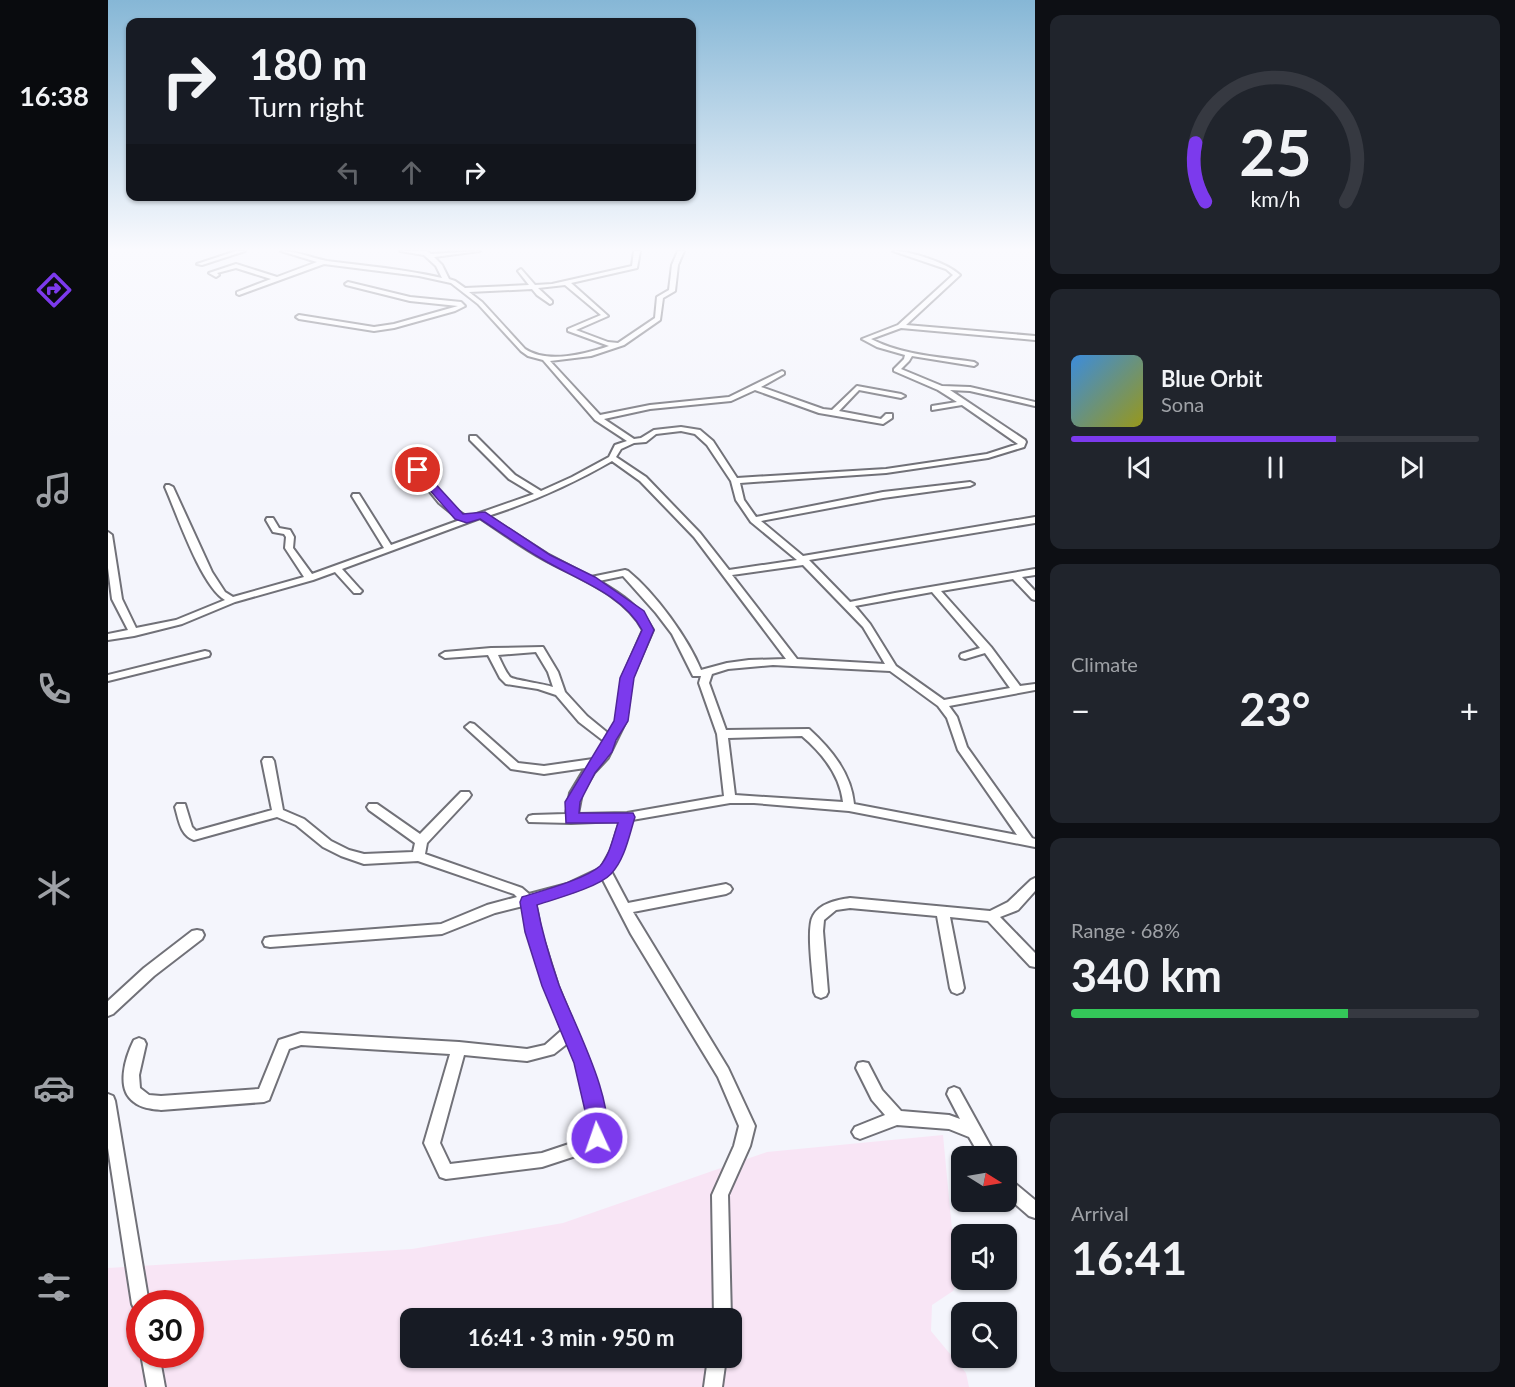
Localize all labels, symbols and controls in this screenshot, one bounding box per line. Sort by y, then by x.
text: 180 m [249,39,367,89]
icon: right [150,42,228,120]
text: 16:38 [19,79,89,112]
text: Turn right [249,90,364,123]
text: 25 [1239,114,1311,189]
icon: left [332,156,365,189]
icon: ahead [395,156,428,189]
icon: right [458,156,491,189]
text: km/h [1250,186,1300,212]
icon: directions [33,269,75,311]
text: Blue Orbit [1161,365,1262,392]
text: Sona [1161,392,1204,416]
pin [392,444,443,495]
icon: previous [1123,451,1156,484]
icon: pause [1259,451,1292,484]
icon: next [1395,451,1428,484]
icon: arrive [401,453,434,486]
icon: music [33,469,75,511]
text: Climate [1071,652,1138,676]
icon: phone [33,668,75,710]
text: 23° [1240,682,1310,736]
text: − [1071,690,1090,730]
text: + [1460,690,1479,730]
icon: climate [33,867,75,909]
text: Range · 68% [1071,918,1180,942]
text: 340 km [1071,948,1222,1002]
icon: car [33,1067,75,1109]
position arrow [565,1106,629,1170]
north arrow [951,1146,1017,1212]
map controls [951,1146,1017,1368]
text: Arrival [1071,1201,1129,1225]
button: sound [951,1224,1017,1290]
text: 16:41 [1071,1231,1187,1285]
icon: filters [33,1266,75,1308]
speed limit sign: 30 [126,1290,204,1368]
button: search [951,1302,1017,1368]
text: 16:41 · 3 min · 950 m [468,1324,674,1351]

